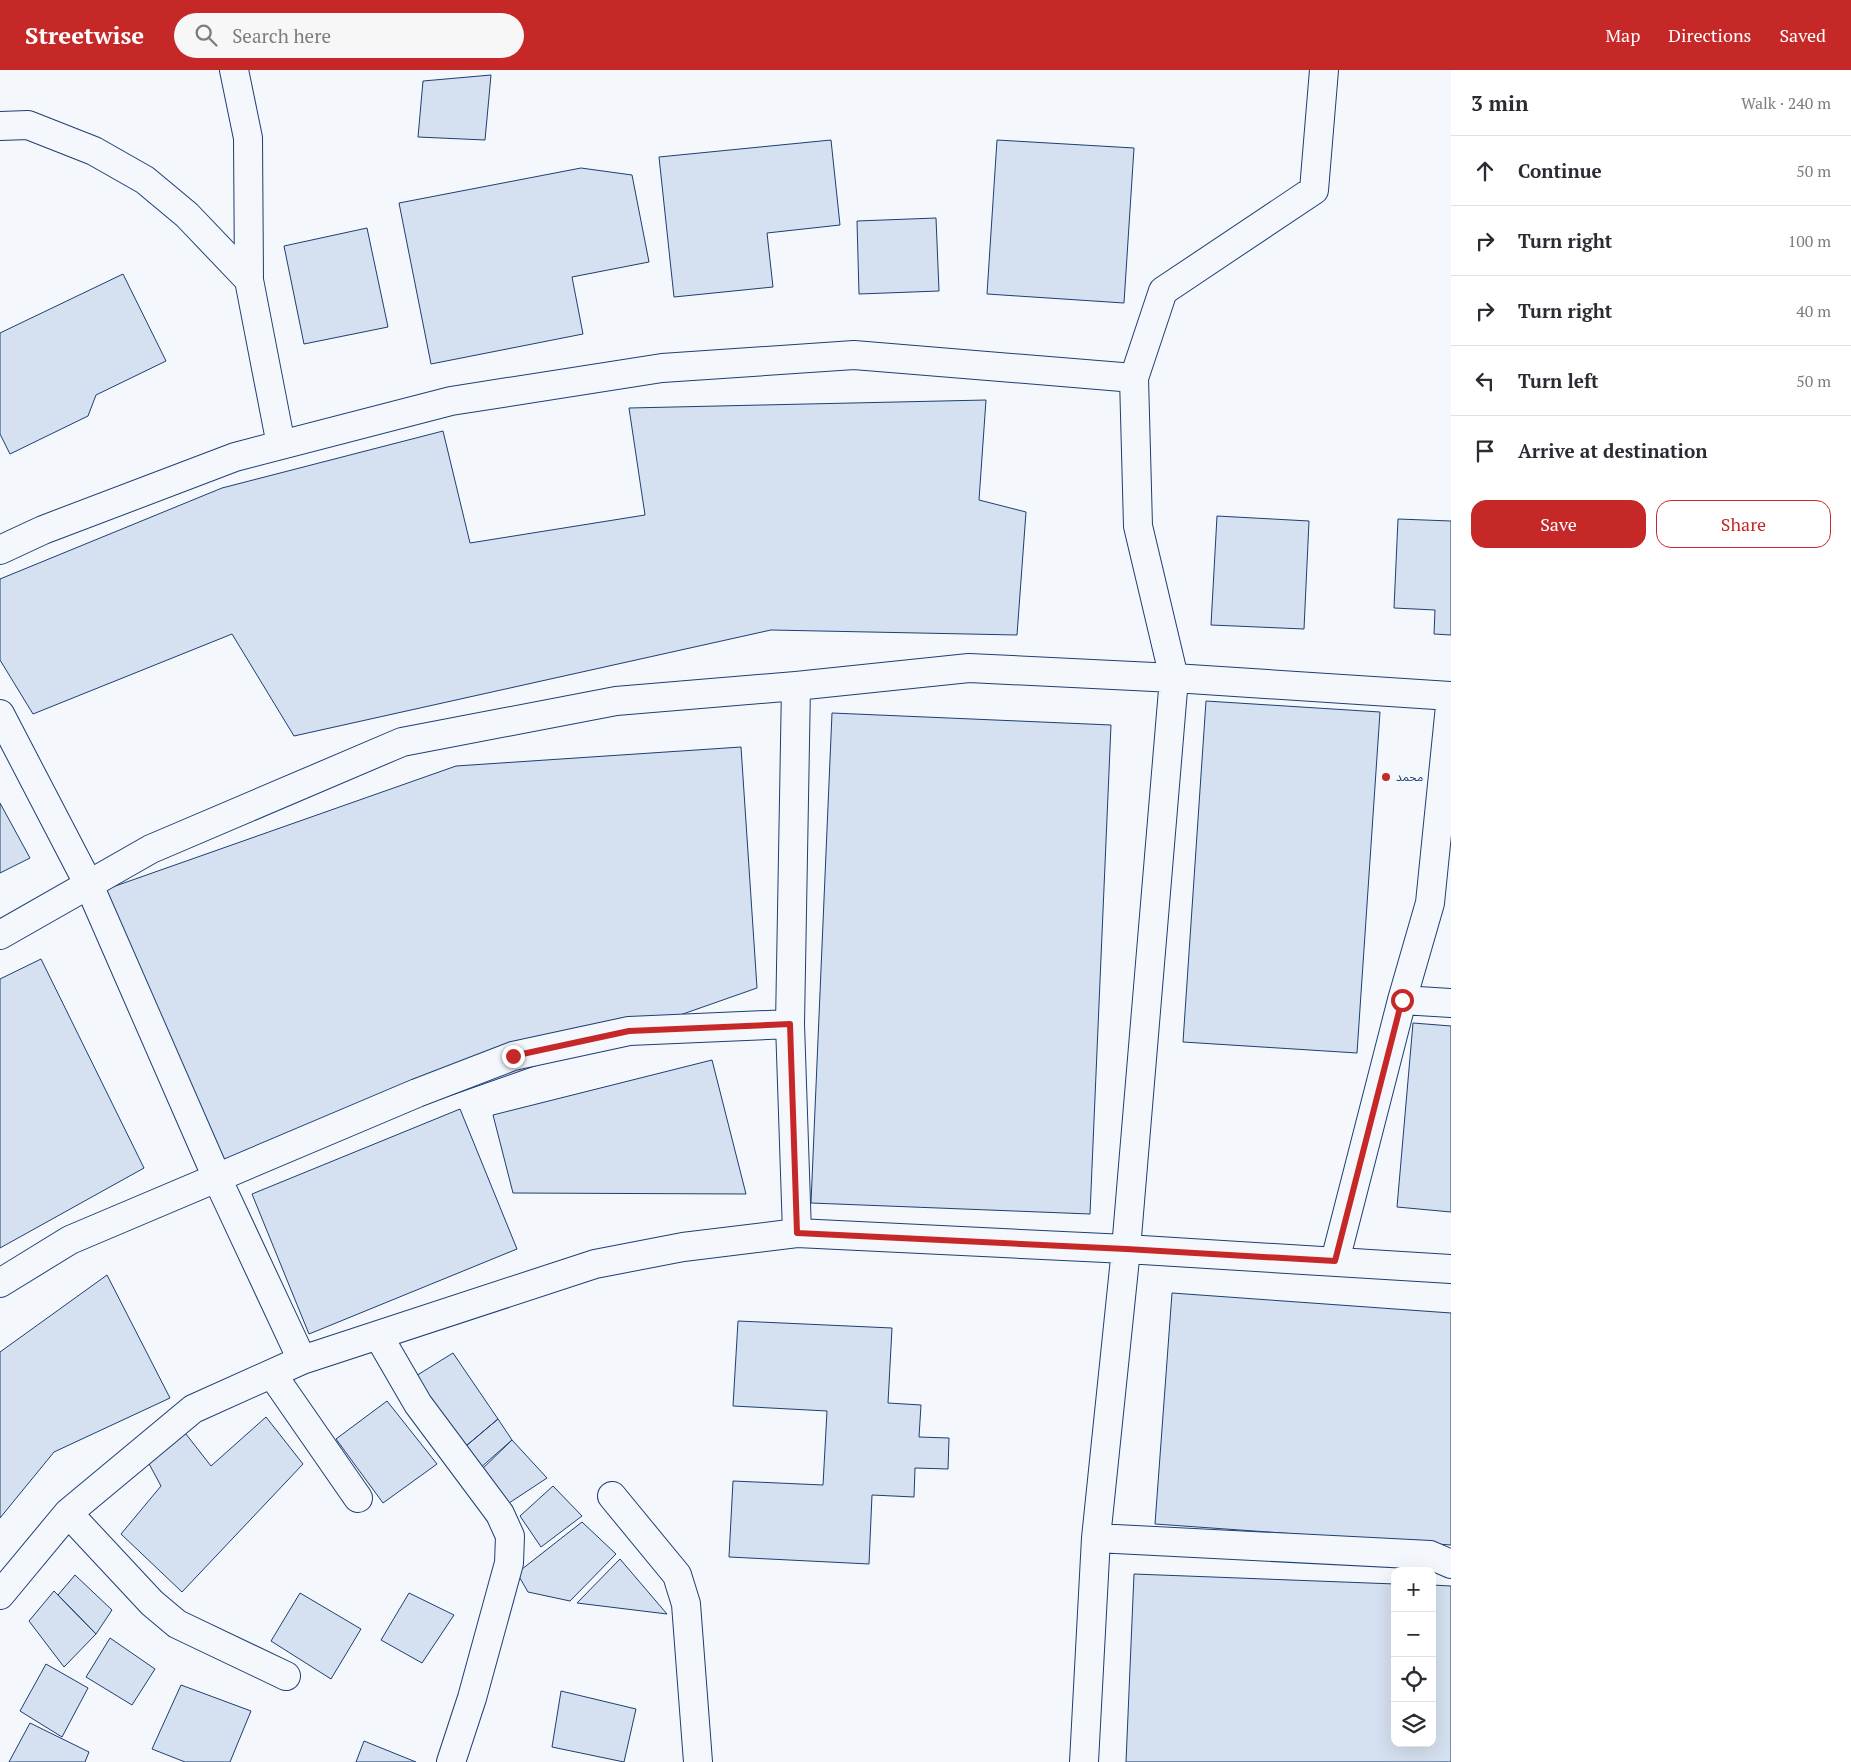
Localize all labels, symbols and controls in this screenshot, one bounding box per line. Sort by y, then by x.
search box [174,13,524,58]
text: Streetwise [25,19,144,51]
icon: search [192,21,220,49]
text: Search here [232,23,331,48]
text: Map [1605,23,1640,47]
text: Directions [1668,23,1751,47]
text: Saved [1779,23,1826,47]
text: 3 min [1471,89,1528,117]
text: Walk · 240 m [1741,92,1831,114]
icon: ahead [1471,157,1499,185]
text: Continue [1518,158,1602,183]
text: 50 m [1796,160,1831,182]
icon: right [1471,227,1499,255]
text: Turn right [1518,228,1612,253]
text: 100 m [1788,230,1831,252]
icon: right [1471,297,1499,325]
text: Turn right [1518,298,1612,323]
text: 40 m [1796,300,1831,322]
icon: left [1471,367,1499,395]
text: Turn left [1518,368,1599,393]
text: 50 m [1796,370,1831,392]
icon: arrive [1471,437,1499,465]
text: Arrive at destination [1518,438,1707,463]
button: Save [1471,500,1646,548]
button: Share [1656,500,1831,548]
place label: محمد [1396,769,1423,784]
marker: محمد [1380,771,1392,783]
route start [1391,989,1414,1012]
route end [502,1045,525,1068]
map controls [1391,1567,1436,1747]
button: + [1391,1567,1436,1612]
button: − [1391,1612,1436,1657]
button: locate [1391,1657,1436,1702]
button: layers [1391,1702,1436,1747]

